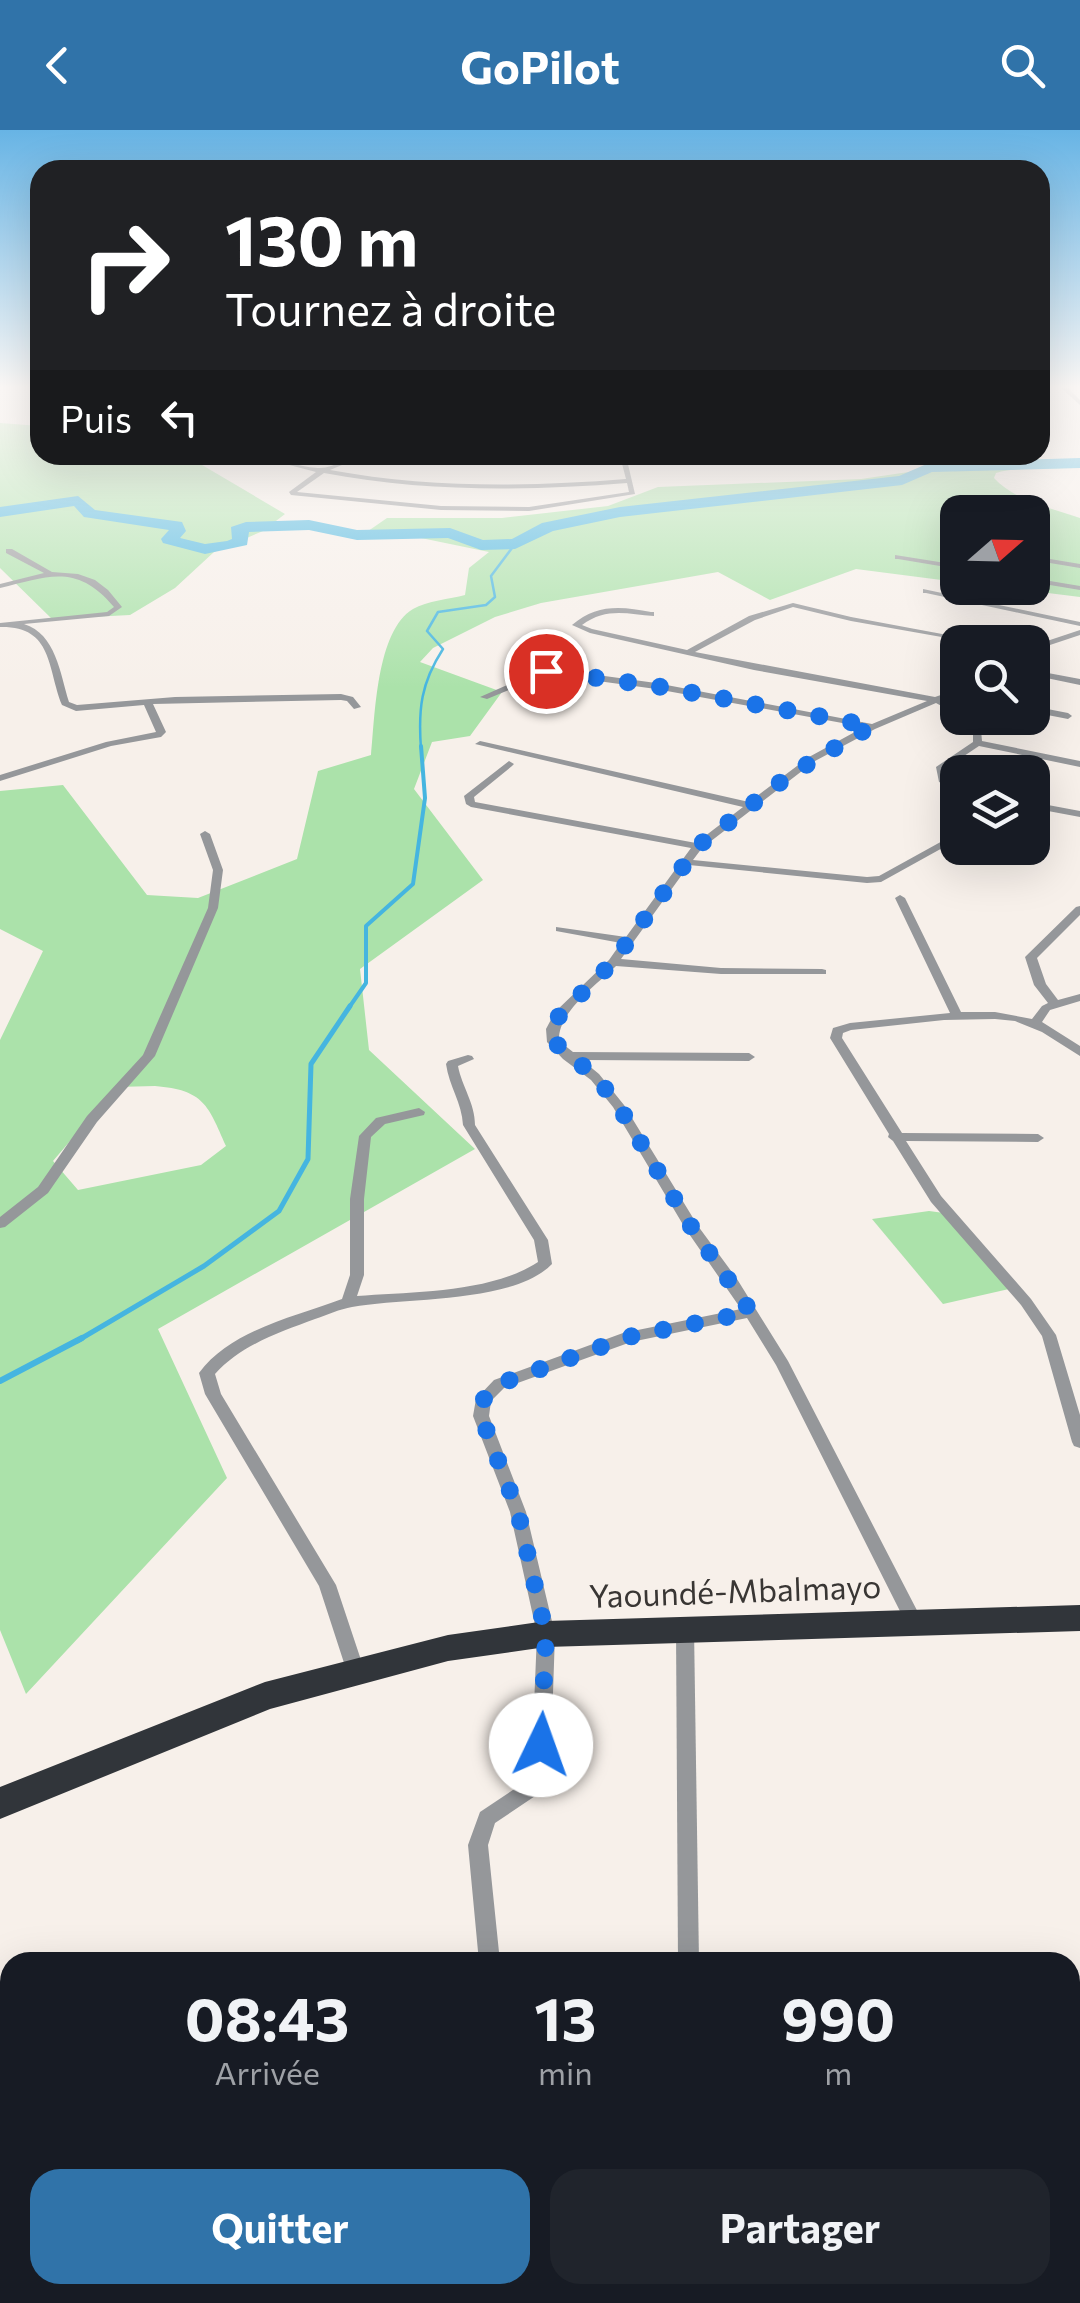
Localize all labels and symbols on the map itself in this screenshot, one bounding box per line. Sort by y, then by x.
north arrow [940,495,1050,605]
pin [504,629,589,714]
street label: Yaoundé-Mbalmayo [588,1565,882,1615]
position arrow [489,1693,593,1797]

